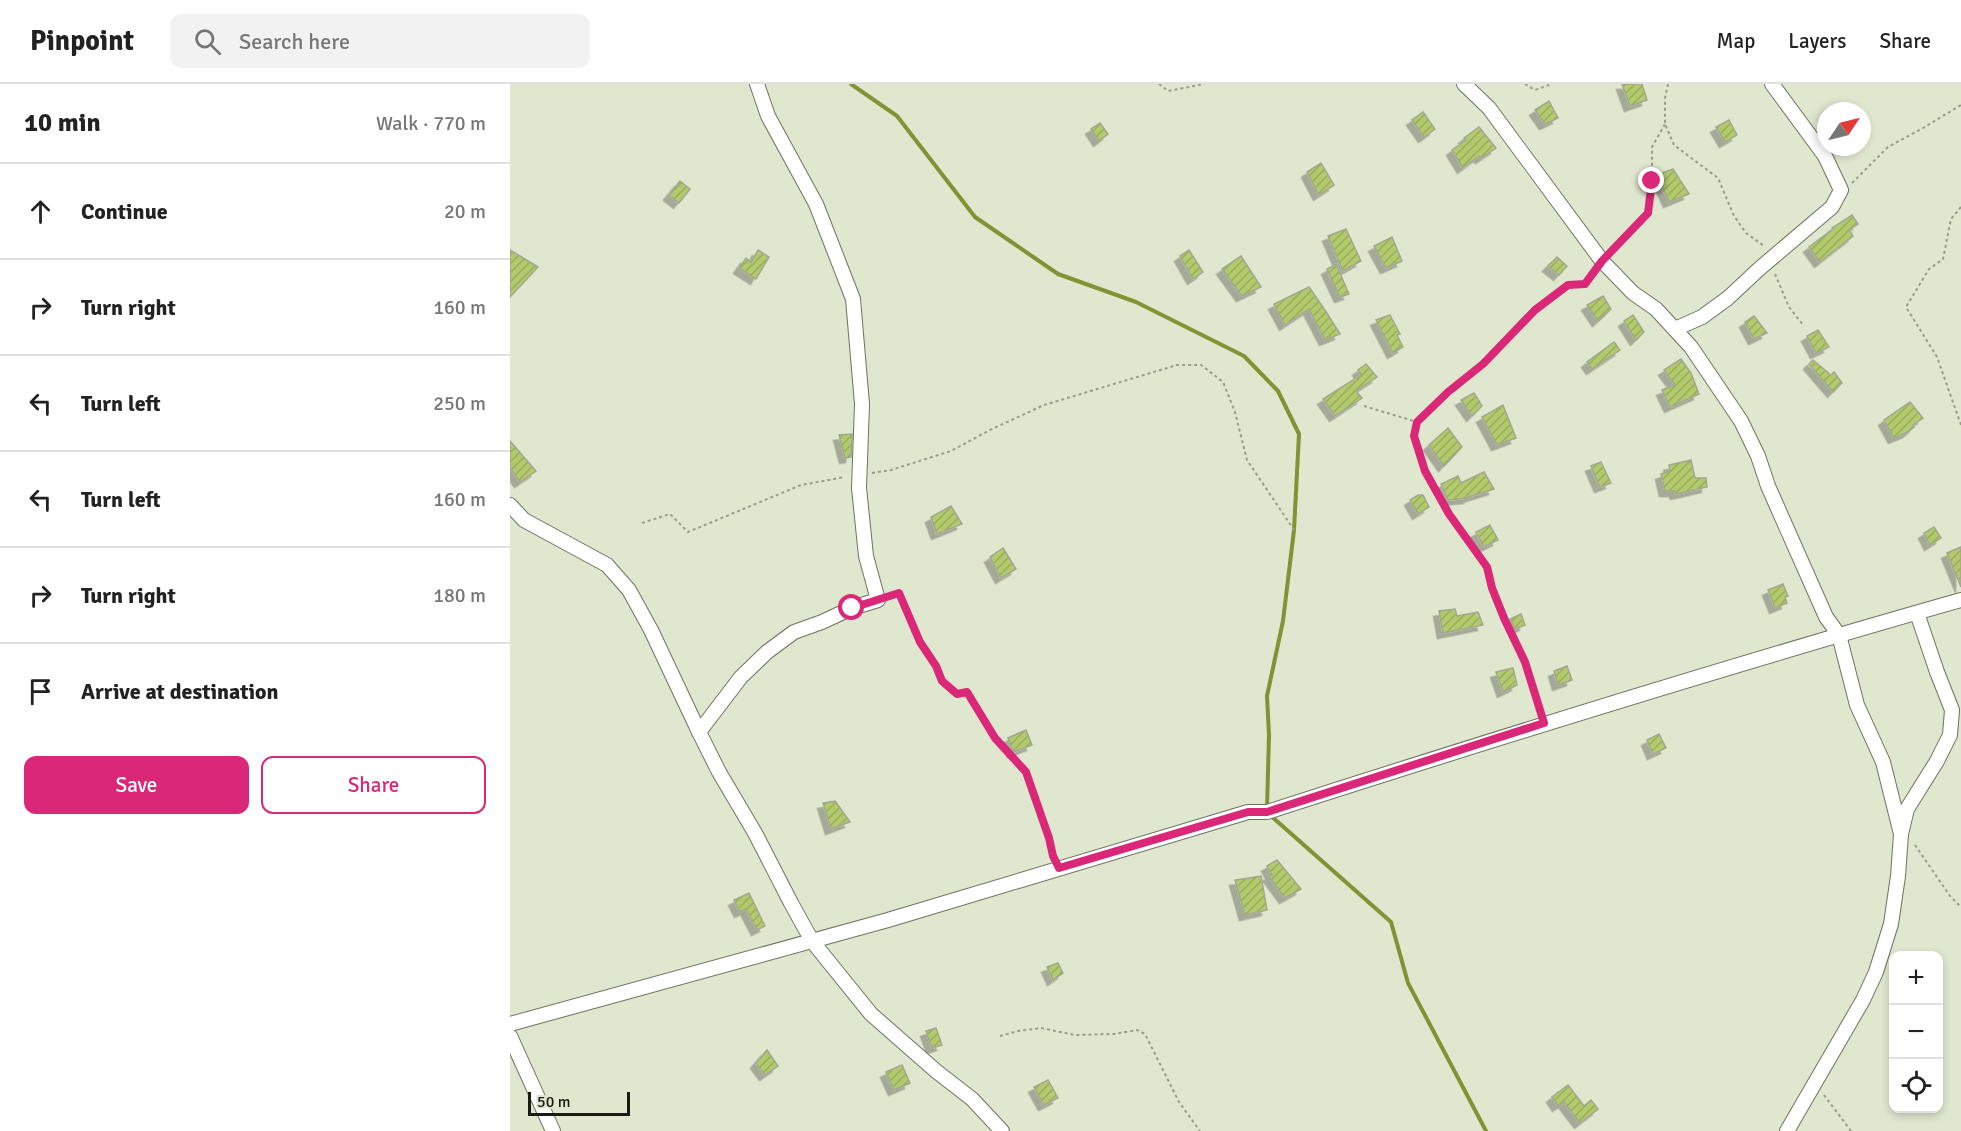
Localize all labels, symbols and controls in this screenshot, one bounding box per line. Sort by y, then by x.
search box [170,14,590,68]
text: Pinpoint [30,24,134,58]
icon: search [191,25,224,58]
text: Search here [239,28,350,55]
text: Map [1717,28,1755,54]
text: Layers [1788,28,1846,54]
text: Share [1879,28,1931,54]
north arrow [1817,102,1871,156]
text: 10 min [24,107,101,139]
text: Walk · 770 m [376,111,486,136]
route end [1638,167,1664,193]
icon: ahead [24,195,57,228]
text: Continue [81,198,168,225]
text: 20 m [444,199,486,224]
icon: right [24,291,57,324]
text: Turn right [81,294,176,321]
text: 160 m [433,295,486,320]
icon: left [24,387,57,420]
text: Turn left [81,390,161,417]
text: 250 m [433,391,486,416]
icon: left [24,483,57,516]
text: Turn left [81,486,161,513]
text: 160 m [433,487,486,512]
icon: right [24,579,57,612]
text: Turn right [81,582,176,609]
text: 180 m [433,583,486,608]
route start [838,594,864,620]
icon: arrive [24,675,57,708]
text: Arrive at destination [81,678,278,705]
button: Save [24,756,249,814]
button: Share [261,756,486,814]
map controls [1889,951,1943,1113]
button: + [1889,951,1943,1005]
button: − [1889,1005,1943,1059]
button: locate [1889,1059,1943,1113]
scale bar [528,1089,630,1116]
text: 50 m [537,1092,571,1112]

